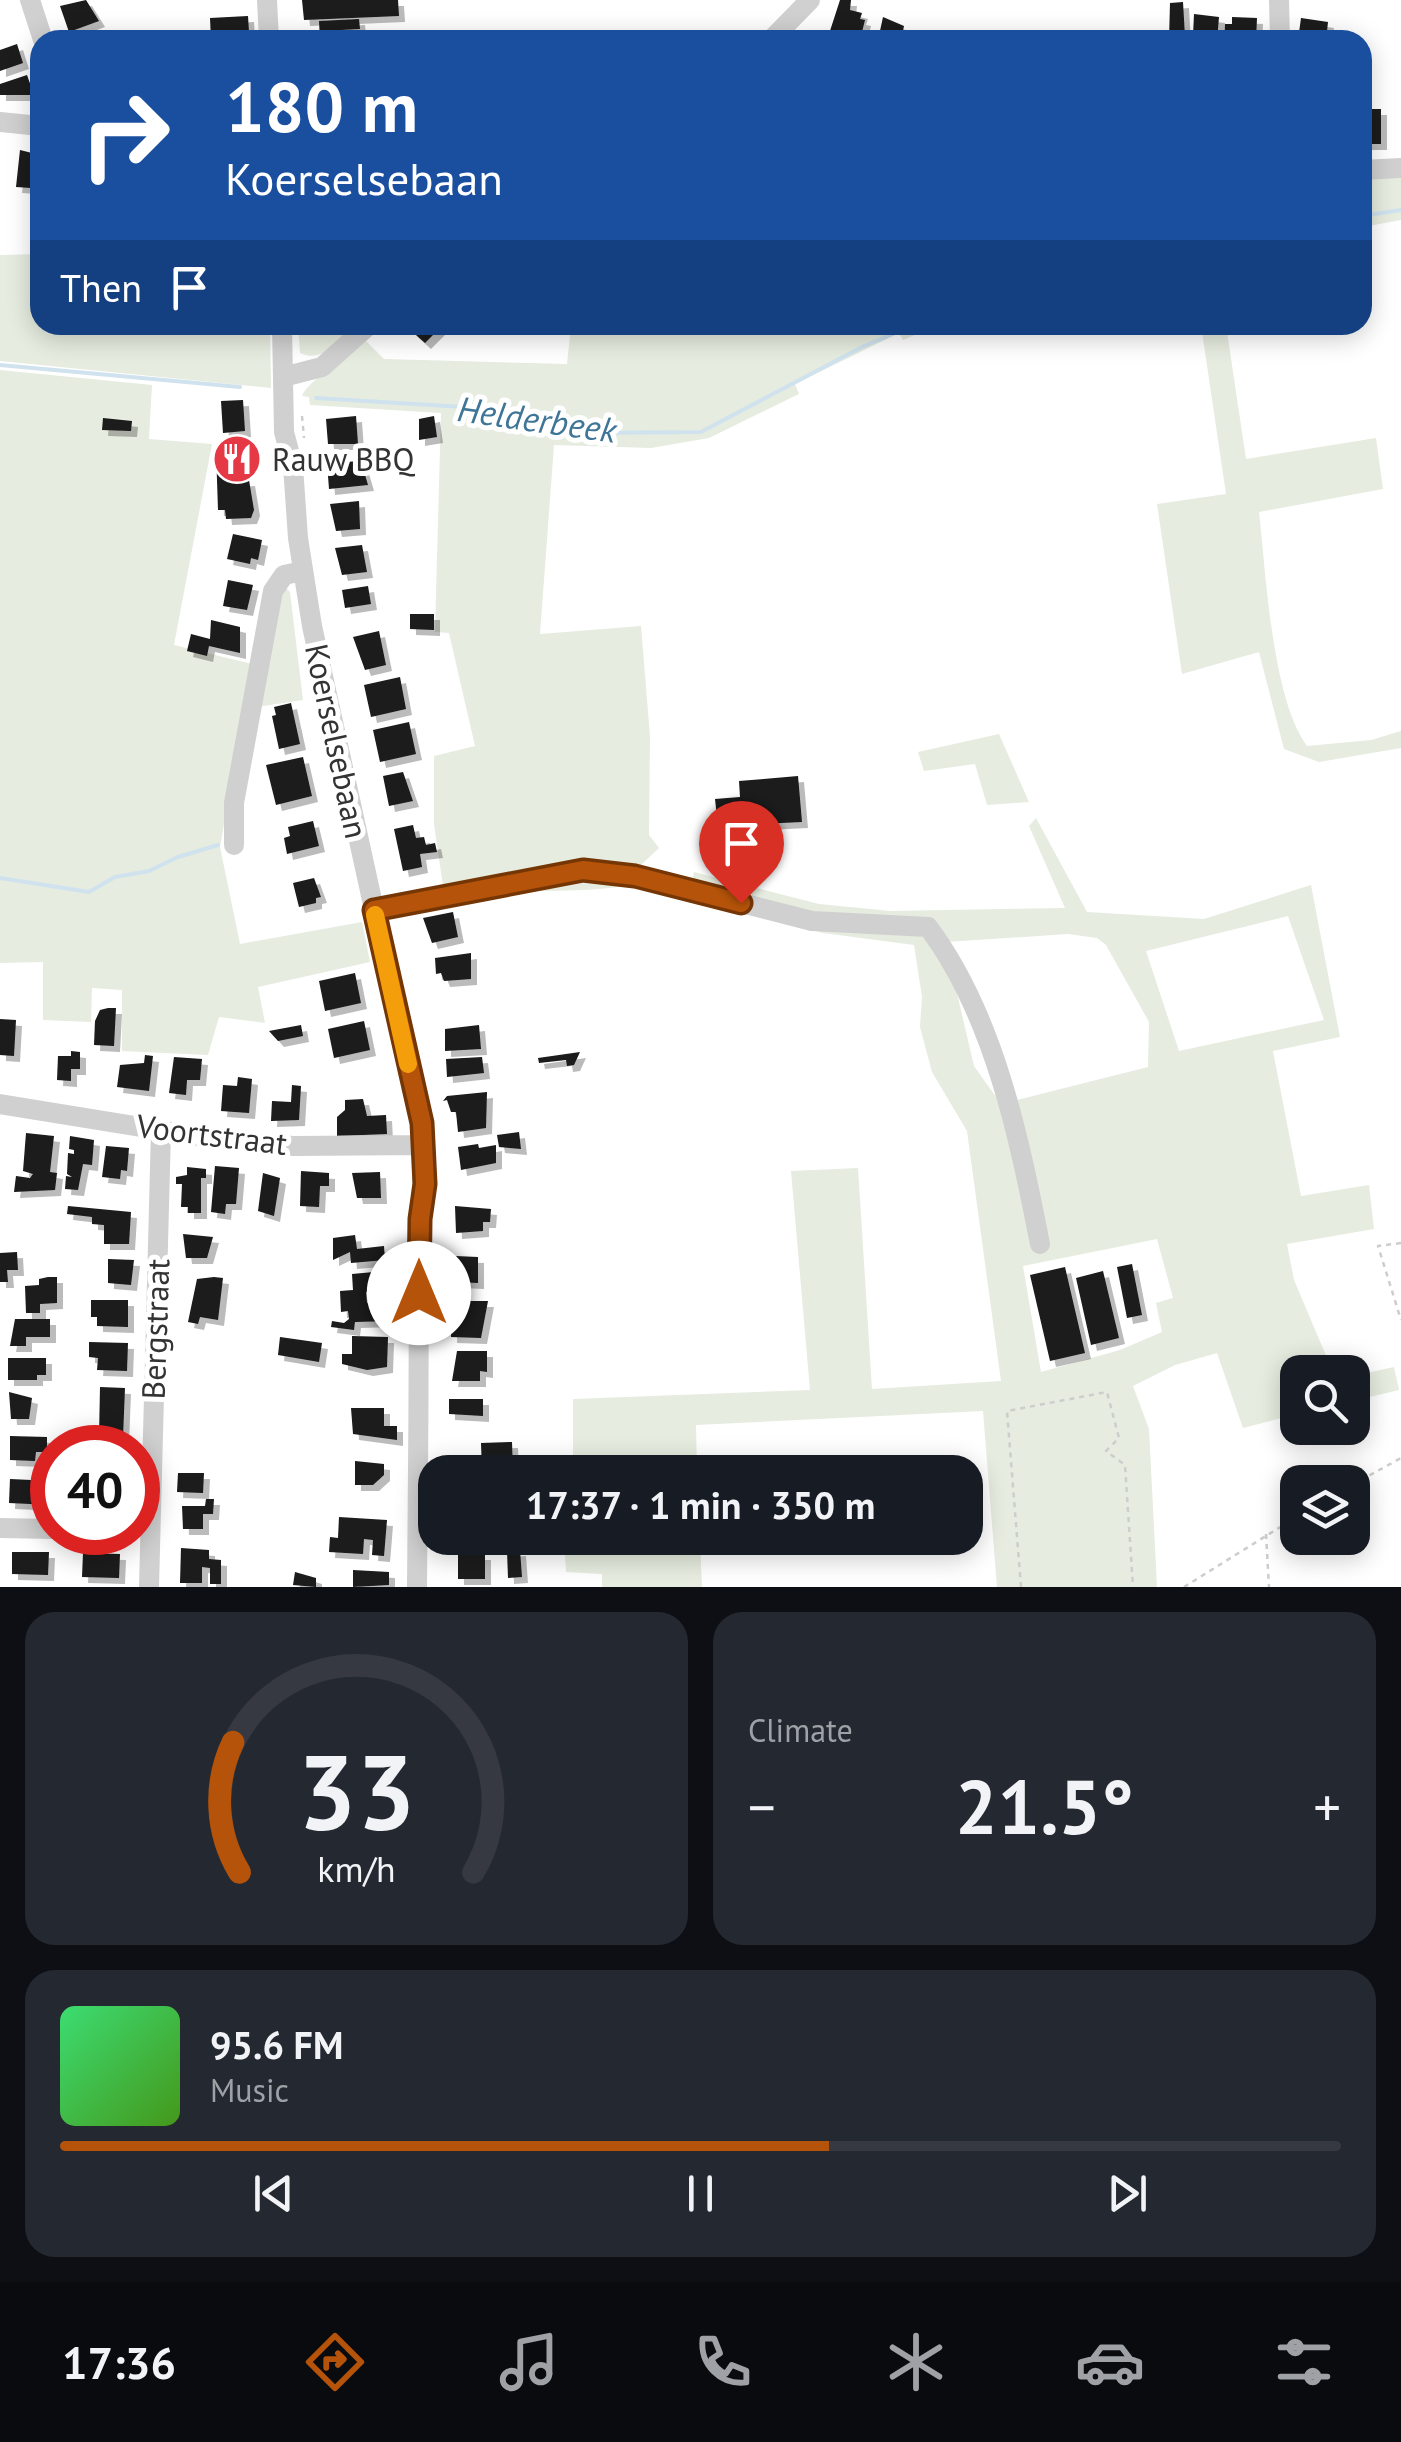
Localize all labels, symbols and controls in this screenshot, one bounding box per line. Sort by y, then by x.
text: 180 m [225,61,418,151]
icon: right [60,70,190,200]
text: Koerselsebaan [225,149,503,207]
icon: arrive [162,260,217,315]
text: Then [60,263,142,312]
water label: Helderbeek [455,385,621,453]
restaurant icon: Rauw BBQ [211,433,263,485]
place label: Rauw BBQ [272,438,416,480]
street label: Koerselsebaan [296,640,378,842]
pin [699,801,784,904]
icon: arrive [714,816,769,871]
street label: Voortstraat [133,1104,290,1164]
position arrow [367,1241,471,1345]
street label: Bergstraat [132,1258,178,1400]
map controls [1280,1355,1370,1555]
button: search [1280,1355,1370,1445]
speed limit sign: 40 [30,1425,160,1555]
button: layers [1280,1465,1370,1555]
text: 17:37 · 1 min · 350 m [526,1480,875,1529]
text: Climate [748,1709,853,1751]
text: 33 [298,1724,415,1859]
text: 21.5° [955,1758,1134,1855]
text: − [748,1771,776,1842]
text: + [1313,1771,1341,1842]
text: km/h [317,1846,396,1892]
text: 95.6 FM [210,2020,343,2069]
text: Music [210,2069,289,2111]
icon: previous [246,2166,301,2221]
icon: pause [673,2166,728,2221]
icon: next [1100,2166,1155,2221]
icon: directions [300,2327,370,2397]
icon: music [494,2327,564,2397]
icon: phone [688,2327,758,2397]
icon: climate [881,2327,951,2397]
icon: car [1075,2327,1145,2397]
icon: filters [1269,2327,1339,2397]
text: 17:36 [62,2333,176,2391]

